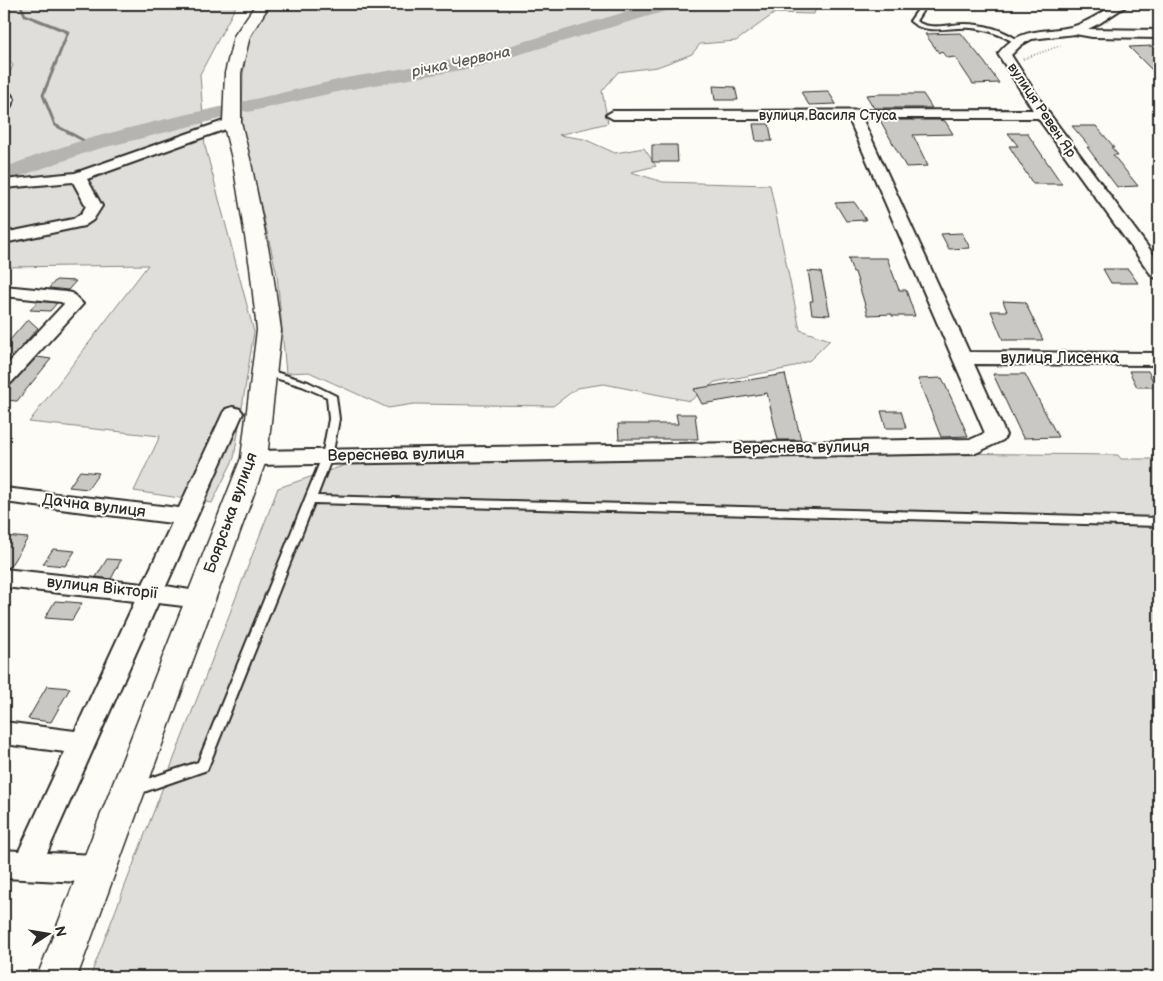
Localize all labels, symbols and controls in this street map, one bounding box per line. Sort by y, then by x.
water label: річка Червона [409,42,512,82]
street label: вулиця Ревен Яр [1004,59,1080,161]
street label: вулиця Василя Стуса [759,107,898,124]
street label: вулиця Лисенка [1000,349,1120,368]
street label: Вереснева вулиця [732,437,870,459]
street label: Вереснева вулиця [327,444,465,466]
street label: Боярська вулиця [200,450,262,576]
street label: Дачна вулиця [41,490,147,522]
street label: вулиця Вікторії [46,573,159,603]
north arrow [22,908,72,958]
text: N [51,924,70,938]

